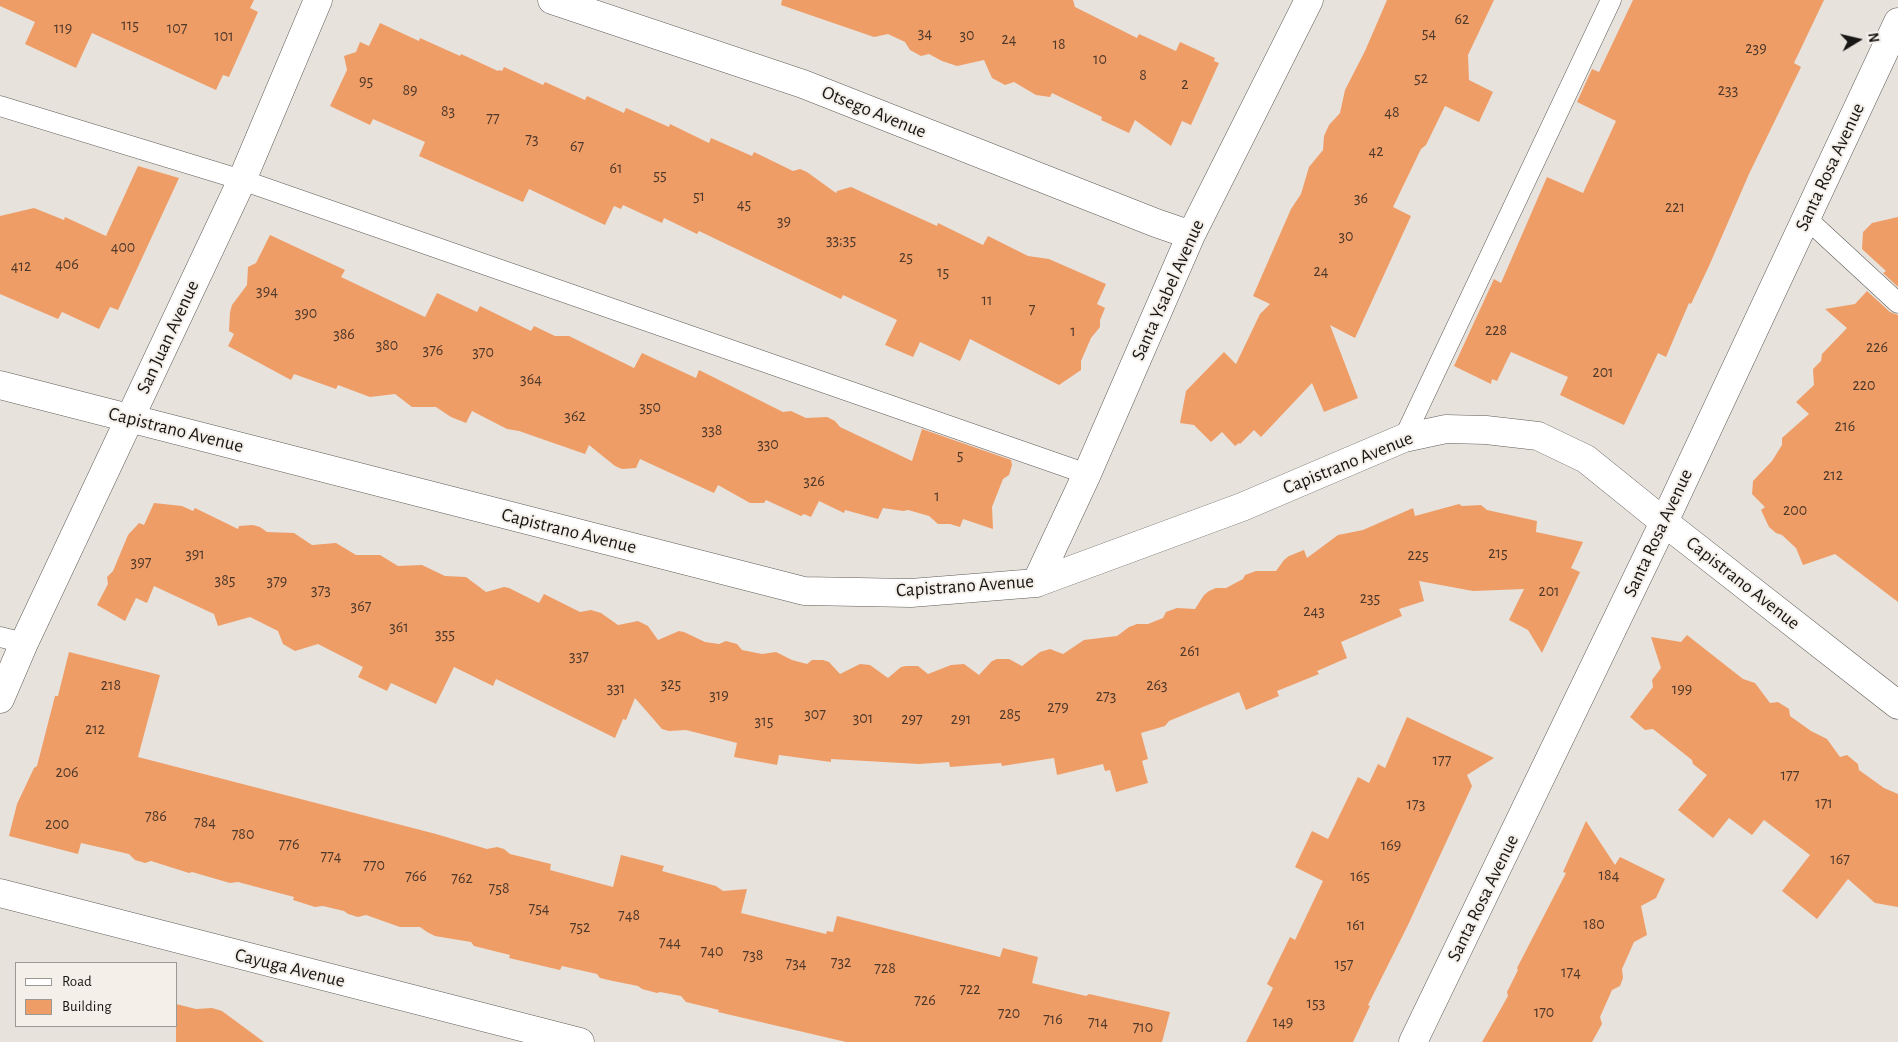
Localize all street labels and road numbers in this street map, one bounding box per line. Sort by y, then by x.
street label: Otsego Avenue [818,81,930,143]
street label: Santa Rosa Avenue [1790,99,1870,235]
street label: Santa Ysabel Avenue [1127,216,1209,364]
street label: San Juan Avenue [132,277,204,397]
street label: Capistrano Avenue [106,402,246,458]
street label: Capistrano Avenue [1280,427,1416,499]
street label: Santa Rosa Avenue [1618,465,1698,601]
street label: Capistrano Avenue [499,503,639,559]
street label: Capistrano Avenue [1682,531,1804,635]
street label: Capistrano Avenue [895,570,1035,602]
street label: Santa Rosa Avenue [1442,831,1524,965]
street label: Cayuga Avenue [233,943,347,993]

